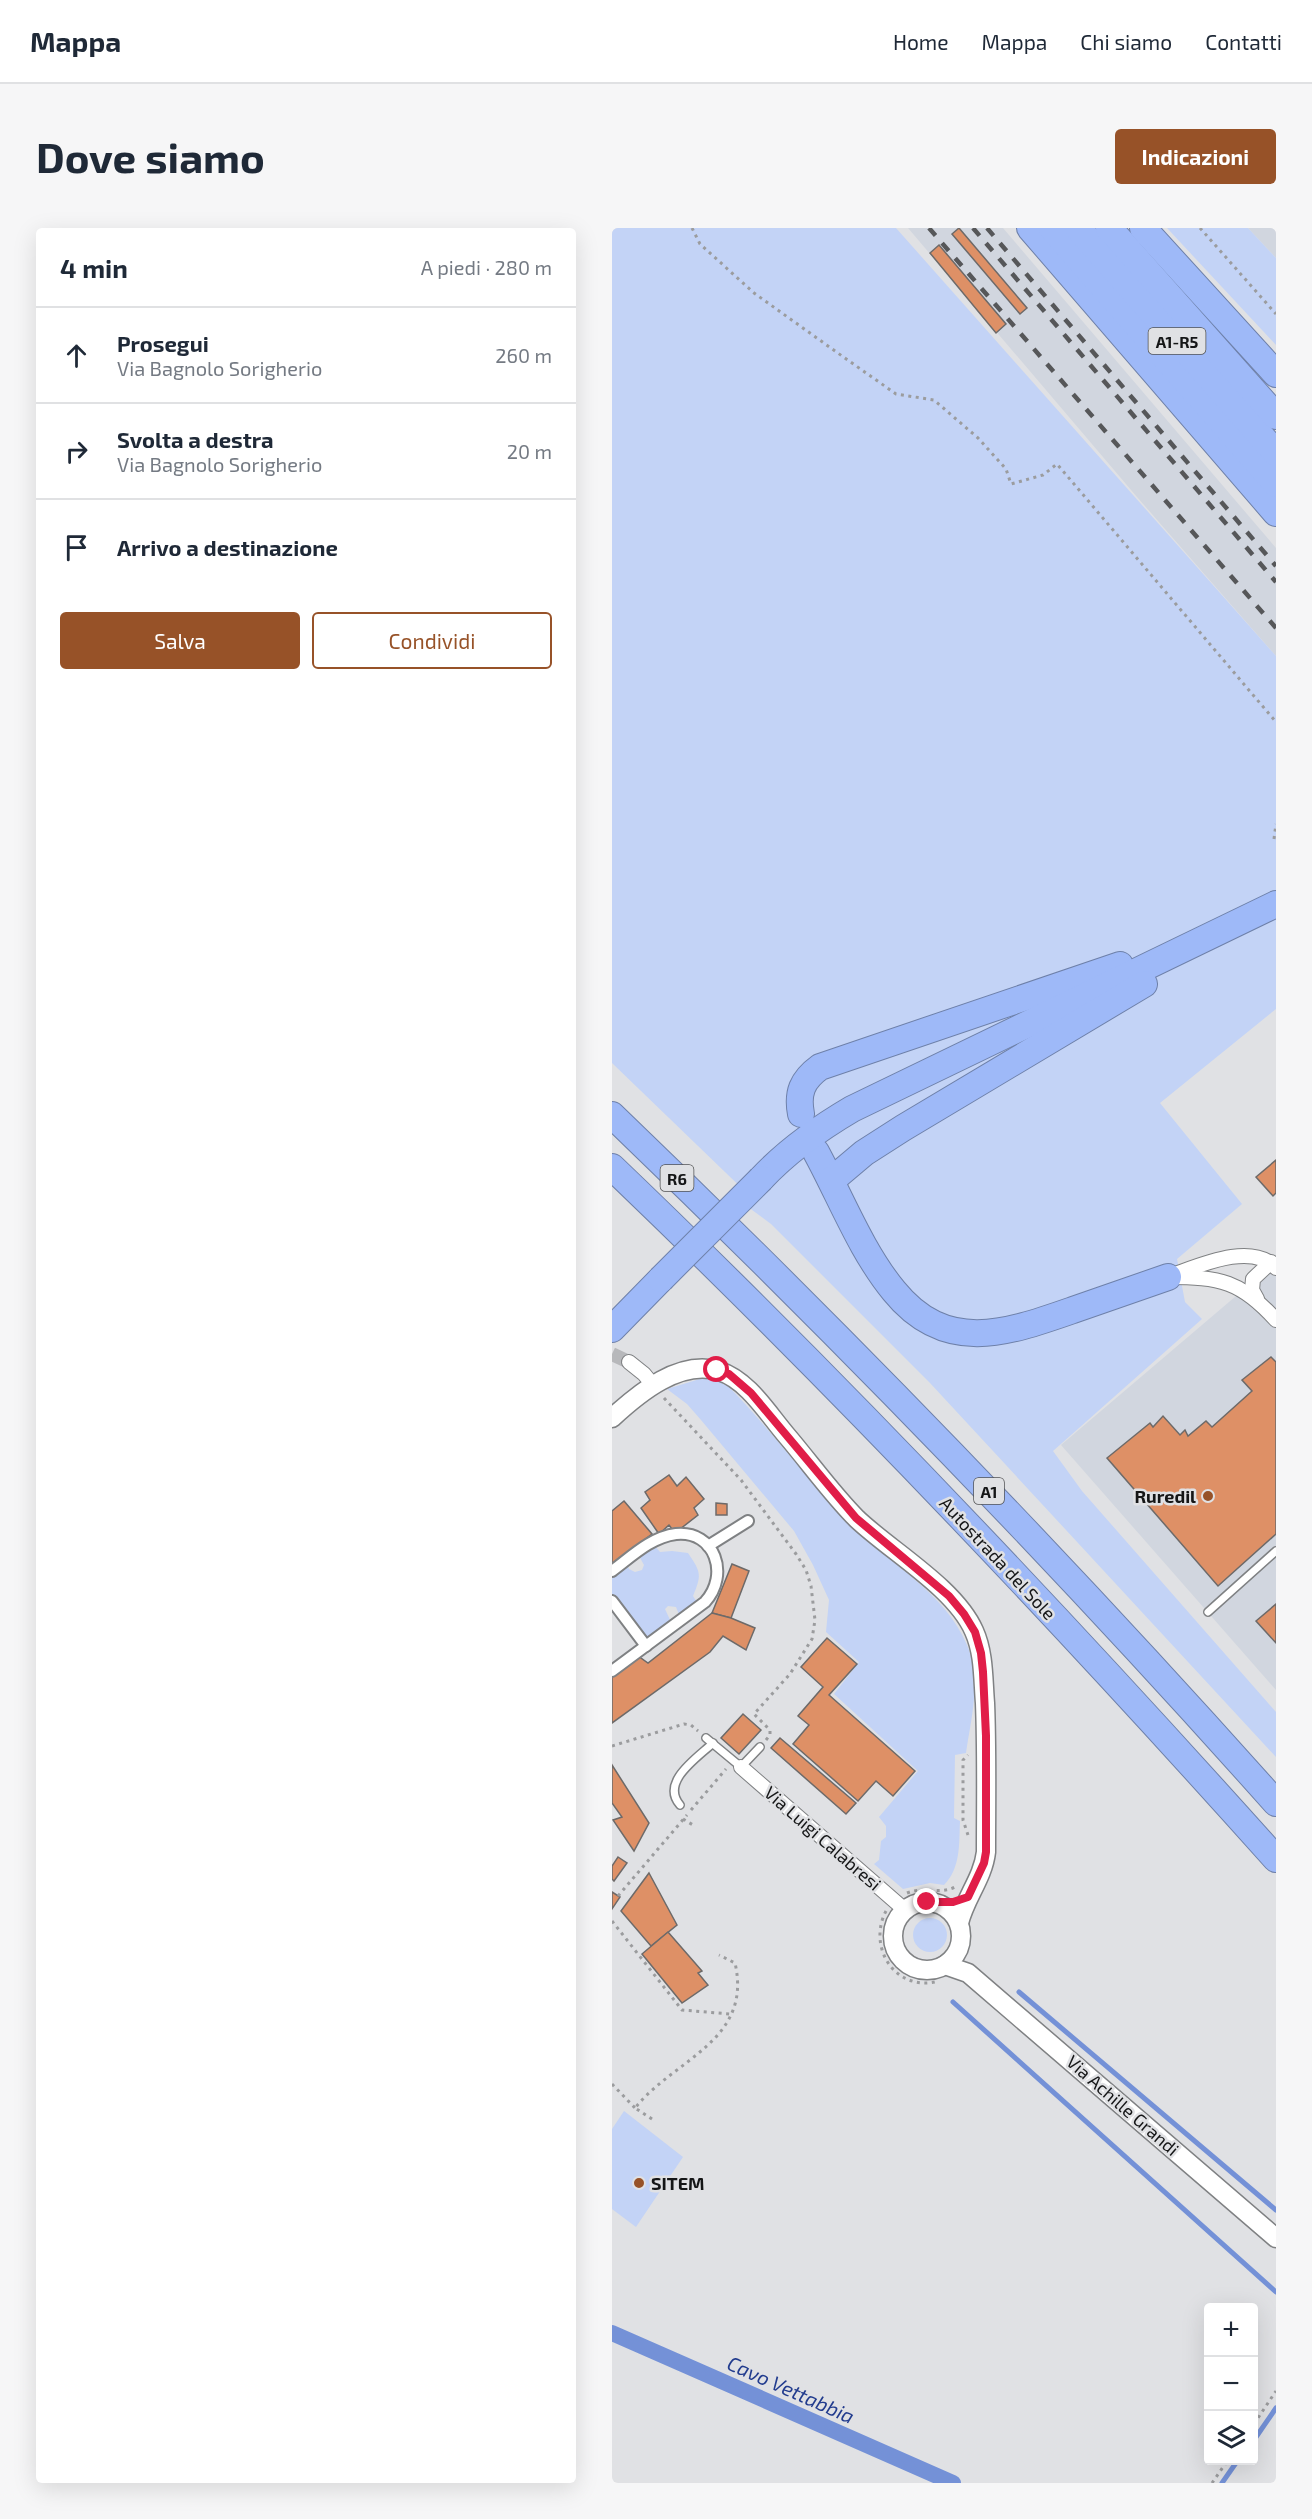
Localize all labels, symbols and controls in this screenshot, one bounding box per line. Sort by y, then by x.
text: Mappa [30,24,121,58]
text: Home [893,29,949,54]
text: Mappa [982,29,1047,54]
text: Chi siamo [1080,29,1172,54]
text: Contatti [1205,29,1282,54]
button: Indicazioni [1115,129,1276,184]
text: Dove siamo [36,131,265,181]
text: 4 min [60,252,128,283]
text: A piedi · 280 m [421,255,552,279]
road number: A1-R5 [1148,328,1206,354]
text: Prosegui [117,330,209,356]
icon: ahead [60,339,93,372]
text: 260 m [495,343,552,367]
text: Via Bagnolo Sorigherio [117,356,322,380]
text: Svolta a destra [117,426,274,452]
icon: right [60,435,93,468]
text: 20 m [507,439,552,463]
text: Via Bagnolo Sorigherio [117,452,322,476]
icon: arrive [60,531,93,564]
text: Arrivo a destinazione [117,534,338,560]
button: Salva [60,612,300,669]
button: Condividi [312,612,552,669]
road number: R6 [660,1165,694,1191]
route start [703,1356,729,1382]
road number: A1 [974,1478,1004,1504]
place label: Ruredil [1134,1485,1196,1507]
marker: Ruredil [1201,1489,1215,1503]
street label: Autostrada del Sole [935,1492,1061,1624]
street label: Via Luigi Calabresi [760,1781,886,1895]
route end [913,1888,939,1914]
street label: Via Achille Grandi [1062,2050,1184,2160]
place label: SITEM [651,2172,705,2194]
marker: SITEM [632,2176,646,2190]
map controls [1204,2303,1258,2465]
button: + [1204,2303,1258,2357]
water label: Cavo Vettabbia [724,2350,858,2428]
button: − [1204,2357,1258,2411]
button: layers [1204,2411,1258,2465]

